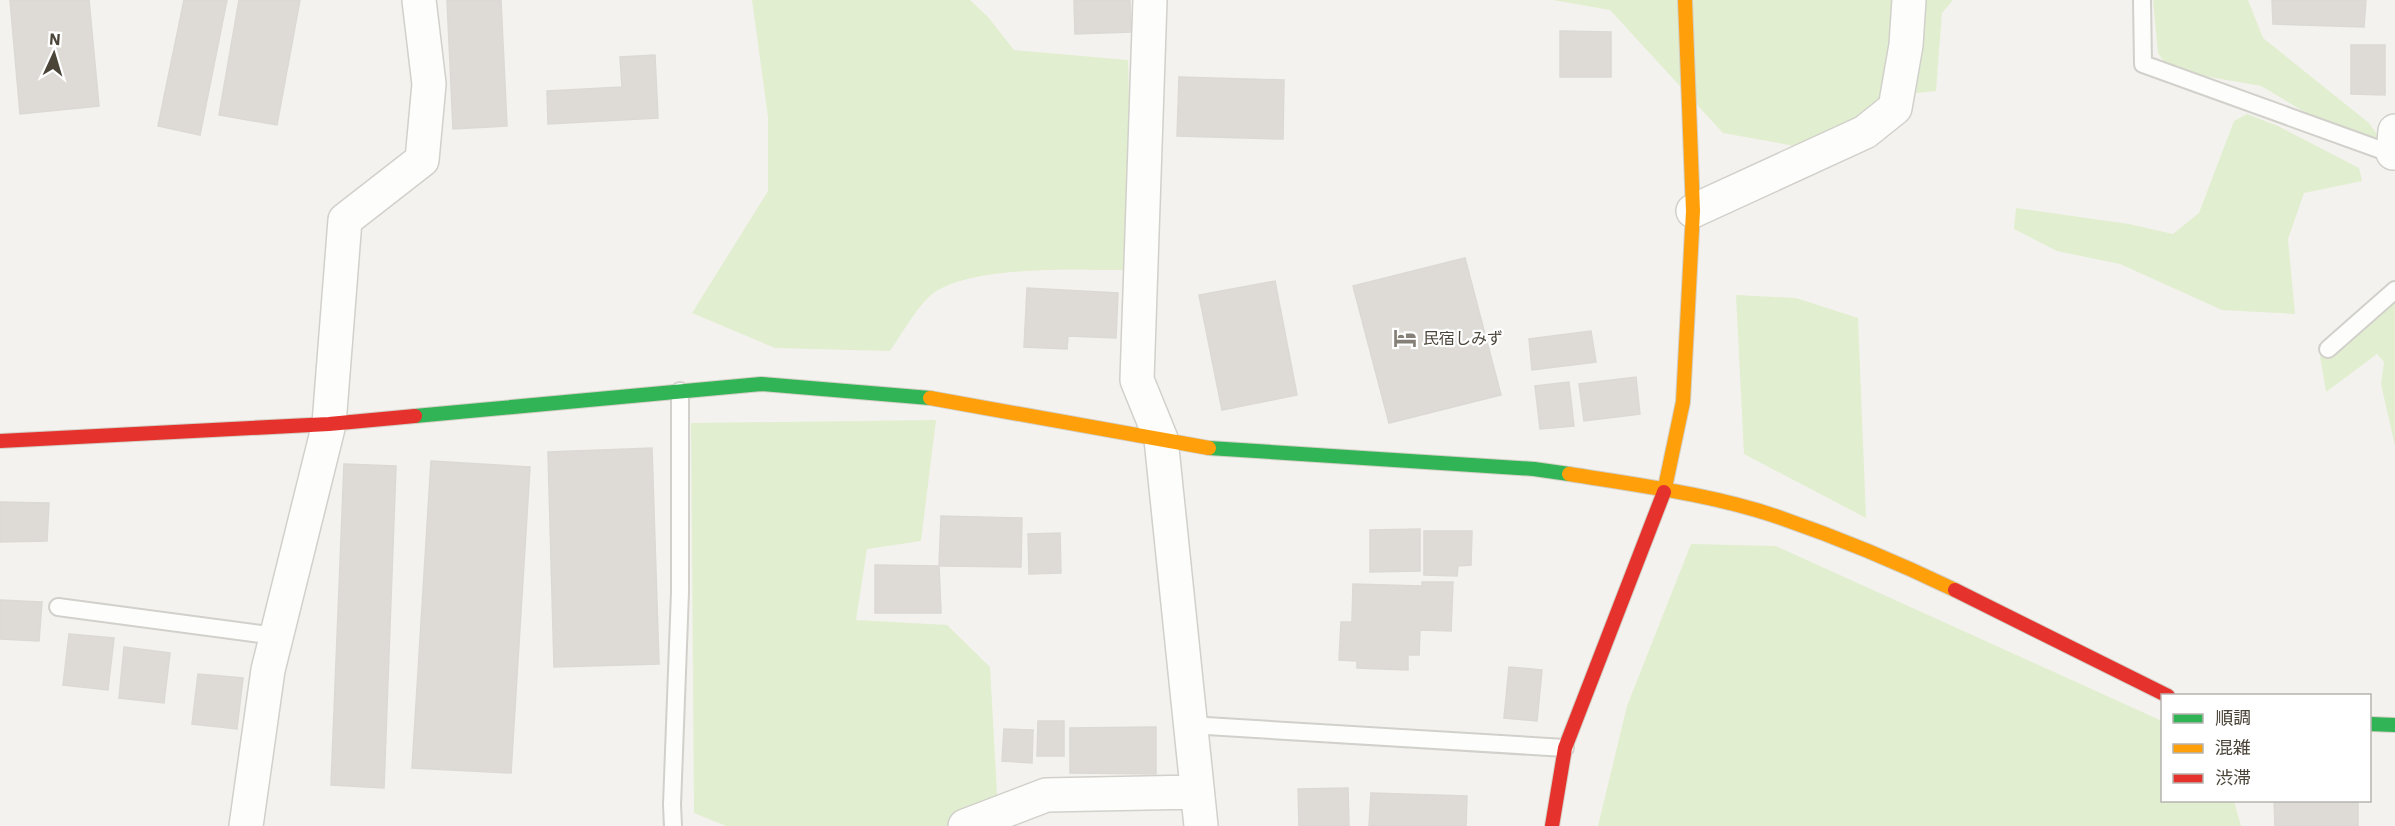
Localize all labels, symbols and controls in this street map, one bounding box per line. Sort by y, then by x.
north arrow [24,24,84,84]
text: N [49,29,62,49]
hotel icon: 民宿しみず [1392,325,1418,351]
place label: 民宿しみず [1423,328,1503,348]
legend [2161,694,2371,802]
text: 順調 [2215,706,2251,729]
text: 混雑 [2215,736,2251,759]
text: 渋滞 [2215,766,2251,789]

